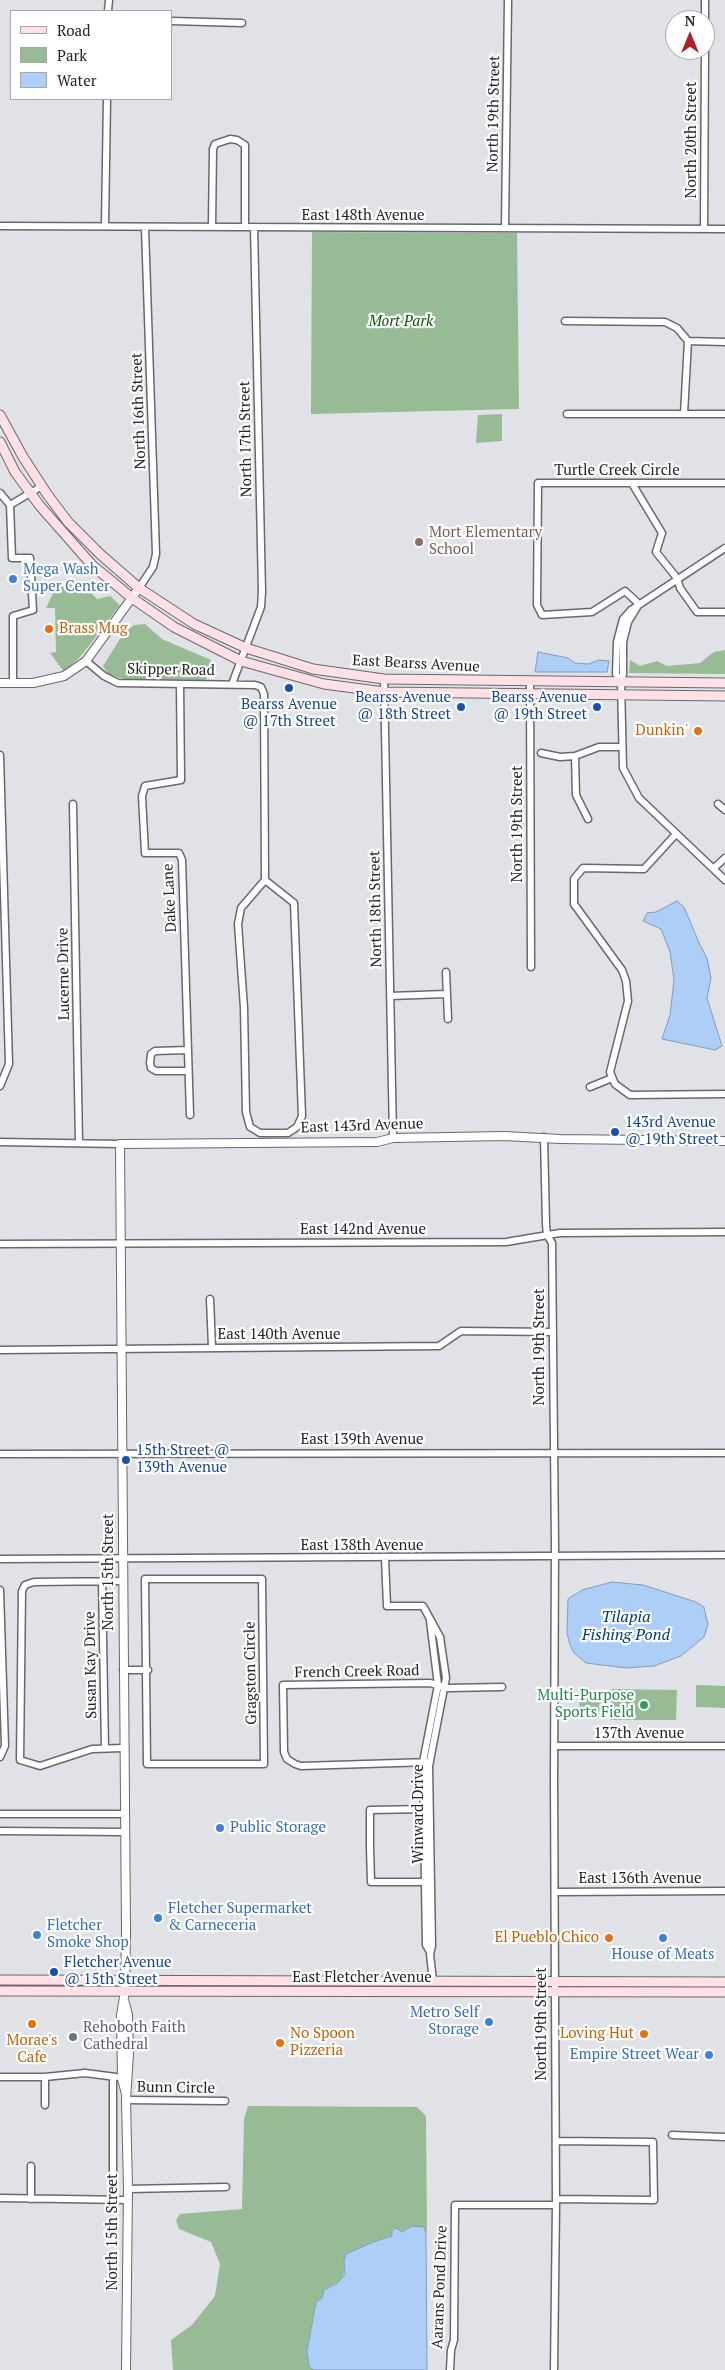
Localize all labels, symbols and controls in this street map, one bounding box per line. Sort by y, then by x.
legend [10,10,172,100]
north arrow [665,10,715,60]
text: N [685,11,695,30]
text: Road [57,20,90,40]
text: Park [57,45,87,65]
street label: North 19th Street [484,55,504,173]
text: Water [57,70,96,90]
street label: North 20th Street [683,81,701,199]
street label: East 148th Avenue [301,207,425,225]
park label: Mort Park [369,313,433,331]
street label: North 16th Street [128,352,150,470]
street label: North 17th Street [236,381,256,497]
street label: Turtle Creek Circle [554,462,680,480]
place label: Mort Elementary School [429,524,542,559]
marker: Mort Elementary School [413,536,425,548]
place label: Mega Wash Super Center [23,561,110,596]
marker: Mega Wash Super Center [7,573,19,585]
place label: Brass Mug [59,620,128,638]
marker: Brass Mug [43,623,55,635]
street label: East Bearss Avenue [352,652,480,676]
street label: Skipper Road [127,660,215,680]
marker: Bearss Avenue @ 17th Street [283,682,295,694]
place label: Bearss Avenue @ 18th Street [355,689,451,724]
place label: Bearss Avenue @ 19th Street [491,689,587,724]
place label: Bearss Avenue @ 17th Street [241,696,337,731]
marker: Bearss Avenue @ 18th Street [455,701,467,713]
marker: Bearss Avenue @ 19th Street [591,701,603,713]
place label: Dunkin' [635,722,688,740]
marker: Dunkin' [692,725,704,737]
street label: North 19th Street [509,765,527,883]
street label: North 18th Street [366,850,386,968]
street label: Dake Lane [159,863,181,933]
street label: Lucerne Drive [54,927,74,1021]
place label: 143rd Avenue @ 19th Street [625,1114,719,1149]
street label: East 143rd Avenue [300,1115,424,1137]
marker: 143rd Avenue @ 19th Street [609,1126,621,1138]
street label: East 142nd Avenue [300,1221,426,1239]
street label: North 19th Street [531,1288,549,1406]
street label: East 140th Avenue [217,1326,341,1344]
street label: East 139th Avenue [300,1431,424,1449]
place label: 15th Street @ 139th Avenue [136,1442,230,1477]
marker: 15th Street @ 139th Avenue [120,1454,132,1466]
street label: North 15th Street [100,1513,118,1631]
street label: East 138th Avenue [300,1537,424,1555]
water label: Tilapia Fishing Pond [582,1607,670,1645]
street label: Susan Kay Drive [81,1611,101,1719]
street label: Gragston Circle [241,1621,261,1725]
street label: French Creek Road [294,1662,420,1682]
place label: Multi-Purpose Sports Field [537,1687,634,1722]
marker: Multi-Purpose Sports Field [638,1699,650,1711]
street label: 137th Avenue [594,1725,684,1743]
street label: Winward Drive [410,1764,428,1864]
place label: Public Storage [230,1819,326,1837]
marker: Public Storage [214,1822,226,1834]
street label: East 136th Avenue [578,1870,702,1888]
place label: Fletcher Supermarket & Carneceria [168,1900,312,1935]
marker: Fletcher Supermarket & Carneceria [152,1912,164,1924]
place label: Fletcher Smoke Shop [47,1917,129,1952]
marker: Fletcher Smoke Shop [31,1929,43,1941]
place label: El Pueblo Chico [494,1929,599,1947]
marker: El Pueblo Chico [603,1932,615,1944]
marker: House of Meats [657,1932,669,1944]
place label: House of Meats [612,1946,714,1964]
place label: Fletcher Avenue @ 15th Street [64,1954,172,1989]
marker: Fletcher Avenue @ 15th Street [48,1966,60,1978]
street label: North19th Street [533,1967,551,2081]
street label: East Fletcher Avenue [292,1969,432,1987]
place label: Metro Self Storage [410,2004,479,2039]
marker: Metro Self Storage [483,2016,495,2028]
marker: Morae's Cafe [26,2018,38,2030]
place label: Rehoboth Faith Cathedral [83,2019,186,2054]
place label: No Spoon Pizzeria [290,2025,355,2060]
place label: Loving Hut [560,2025,634,2043]
marker: Loving Hut [638,2028,650,2040]
marker: Rehoboth Faith Cathedral [67,2031,79,2043]
place label: Morae's Cafe [7,2032,57,2067]
marker: No Spoon Pizzeria [274,2037,286,2049]
place label: Empire Street Wear [570,2046,699,2064]
marker: Empire Street Wear [703,2049,715,2061]
street label: Bunn Circle [137,2078,215,2098]
street label: North 15th Street [104,2173,122,2291]
street label: Aarans Pond Drive [429,2225,451,2349]

